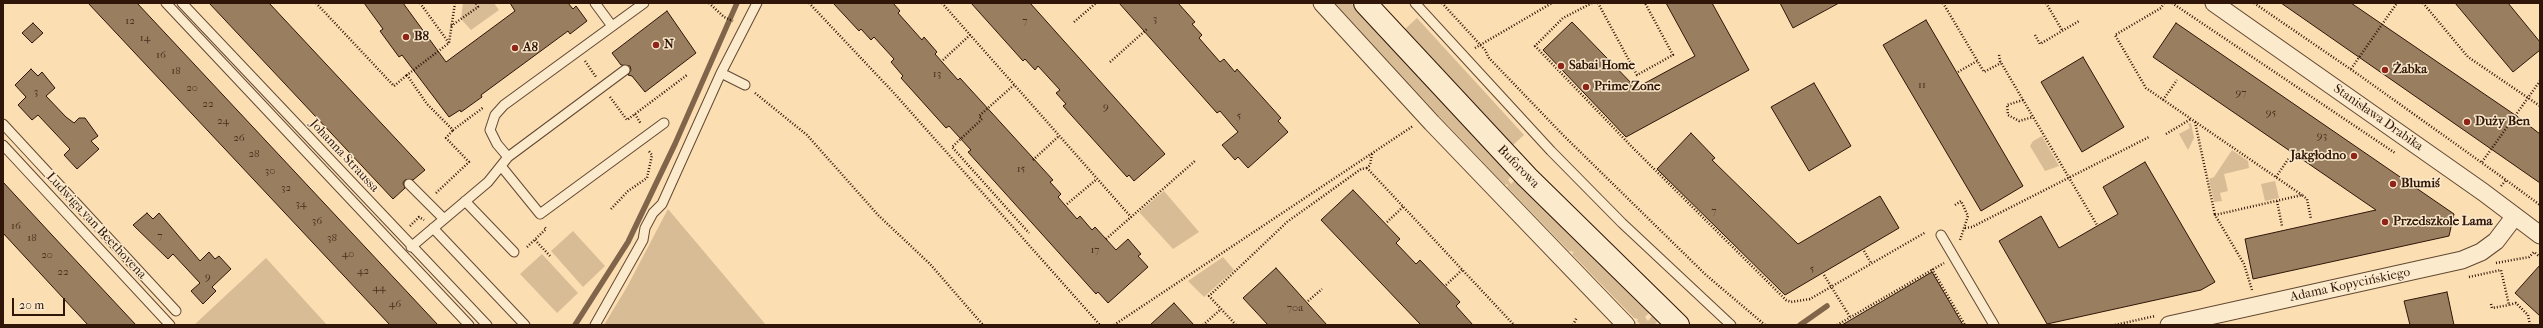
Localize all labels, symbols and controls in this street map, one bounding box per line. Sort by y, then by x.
house number: 3 [1153,12,1157,26]
house number: 12 [125,14,135,28]
house number: 7 [1022,14,1028,28]
place label: B8 [414,29,429,45]
house number: 14 [140,31,150,45]
marker: B8 [401,32,411,42]
place label: N [664,37,674,53]
place label: A8 [523,40,538,56]
marker: N [651,40,661,50]
marker: A8 [510,43,520,53]
house number: 16 [156,48,166,62]
place label: Sabai Home [1569,58,1635,74]
marker: Sabai Home [1556,61,1566,71]
place label: Żabka [2393,62,2427,78]
house number: 18 [171,64,181,78]
marker: Żabka [2380,65,2390,75]
house number: 13 [933,67,941,81]
house number: 11 [1918,78,1926,92]
place label: Prime Zone [1594,79,1660,95]
house number: 20 [186,81,198,95]
street label: Stanisława Drabika [2330,81,2426,155]
marker: Prime Zone [1581,82,1591,92]
house number: 3 [34,85,38,99]
house number: 97 [2235,86,2247,100]
house number: 22 [202,97,214,111]
house number: 9 [1103,100,1109,114]
house number: 95 [2266,106,2276,120]
house number: 5 [1237,109,1241,123]
house number: 24 [217,114,229,128]
place label: Duży Ben [2475,114,2530,130]
street label: Johanna Straussa [306,116,382,196]
marker: Duży Ben [2462,117,2472,127]
house number: 93 [2317,129,2327,143]
house number: 26 [233,131,245,145]
street label: Buforowa [1494,142,1542,192]
house number: 28 [248,147,260,161]
place label: Jakgłodno [2291,148,2346,164]
marker: Jakgłodno [2349,151,2359,161]
house number: 15 [1017,162,1025,176]
house number: 30 [265,164,275,178]
street label: Ludwiga van Beethovena [43,170,149,282]
place label: Blumiś [2401,176,2440,192]
marker: Blumiś [2388,179,2398,189]
house number: 32 [281,181,291,195]
house number: 34 [295,197,307,211]
house number: 7 [1711,204,1717,218]
house number: 36 [312,214,322,228]
place label: Przedszkole Lama [2393,214,2493,230]
marker: Przedszkole Lama [2380,217,2390,227]
house number: 16 [11,219,21,233]
house number: 7 [157,229,163,243]
house number: 18 [27,231,37,245]
house number: 38 [327,231,337,245]
house number: 17 [1090,243,1100,257]
house number: 40 [342,247,354,261]
house number: 20 [41,248,53,262]
house number: 5 [1810,262,1814,276]
house number: 42 [357,264,369,278]
house number: 22 [57,265,69,279]
street label: Adama Kopycińskiego [2288,265,2412,305]
house number: 9 [205,270,211,284]
house number: 44 [372,281,386,295]
scale bar [14,290,67,316]
house number: 46 [389,297,401,311]
text: 20 m [19,298,44,312]
house number: 70a [1287,301,1303,315]

